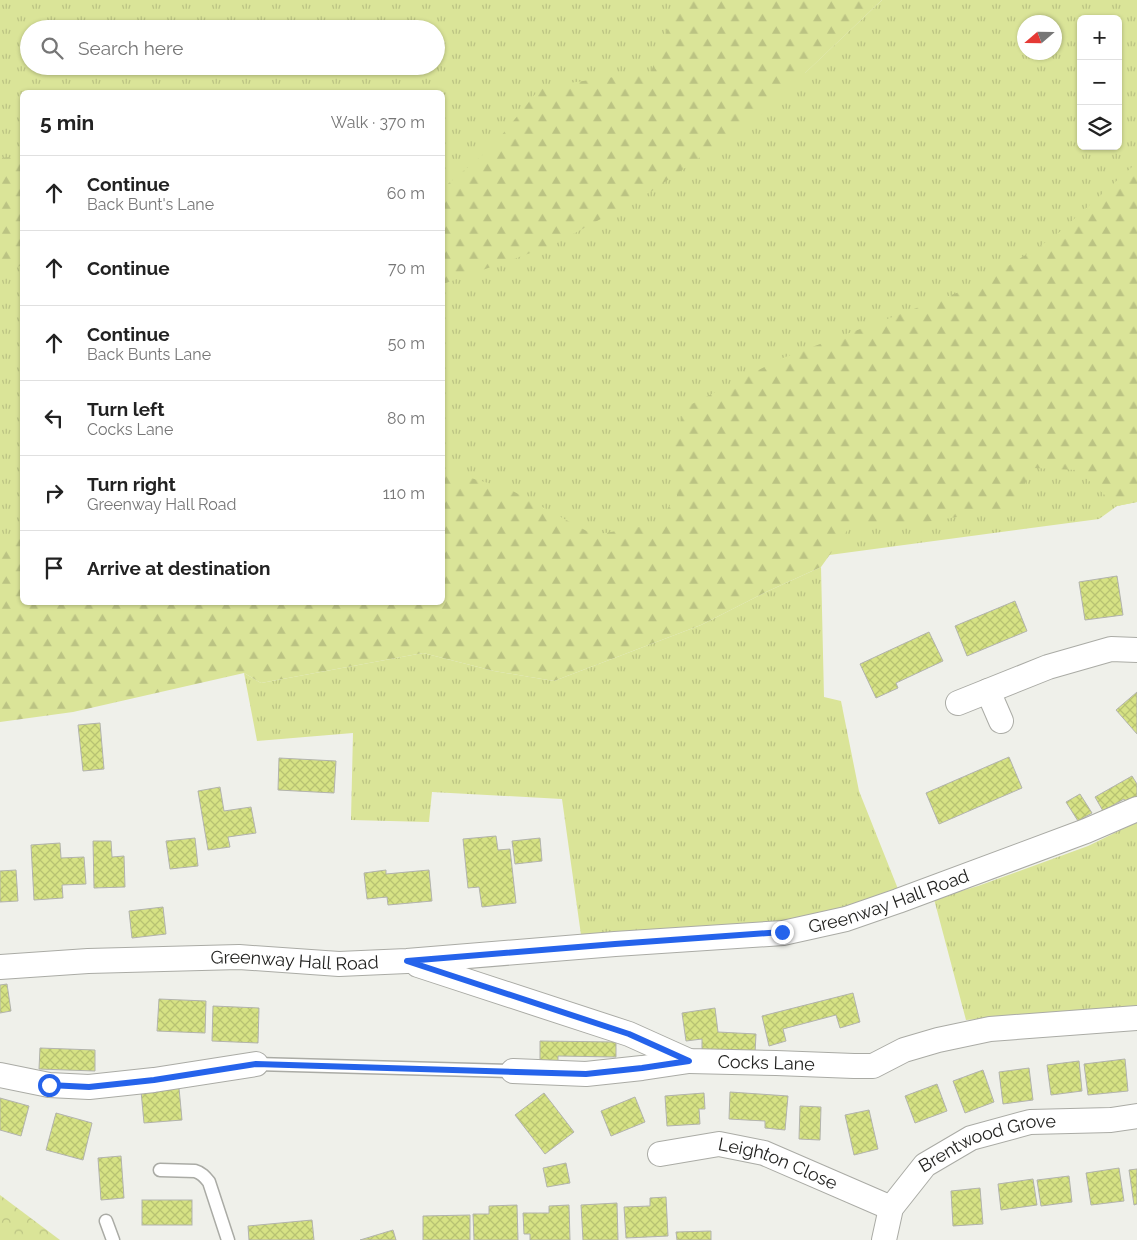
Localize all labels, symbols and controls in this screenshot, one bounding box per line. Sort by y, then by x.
north arrow [1017,15,1062,60]
map controls [1077,15,1122,150]
button: + [1077,15,1122,60]
search box [20,20,445,75]
icon: search [38,34,66,62]
text: Search here [78,37,184,59]
button: − [1077,60,1122,105]
button: layers [1077,105,1122,150]
text: 5 min [40,110,94,135]
text: Walk · 370 m [331,113,425,132]
text: Continue [87,173,170,195]
icon: ahead [40,179,68,207]
text: 60 m [387,184,425,203]
text: Back Bunt's Lane [87,195,214,214]
icon: ahead [40,254,68,282]
text: Continue [87,257,170,279]
text: 70 m [388,259,425,278]
text: Continue [87,323,170,345]
icon: ahead [40,329,68,357]
text: 50 m [388,334,425,353]
text: Back Bunts Lane [87,345,211,364]
text: Turn left [87,398,164,420]
icon: left [40,404,68,432]
text: 80 m [387,409,425,428]
text: Cocks Lane [87,420,173,439]
text: Turn right [87,473,176,495]
icon: right [40,479,68,507]
text: 110 m [383,484,425,503]
text: Greenway Hall Road [87,495,236,514]
icon: arrive [40,554,68,582]
text: Arrive at destination [87,557,271,579]
street label: Greenway Hall Road [806,865,972,937]
route end [771,921,794,944]
street label: Greenway Hall Road [210,946,379,974]
street label: Cocks Lane [717,1051,816,1074]
route start [38,1074,61,1097]
street label: Brentwood Grove [915,1110,1056,1176]
street label: Leighton Close [717,1133,841,1194]

